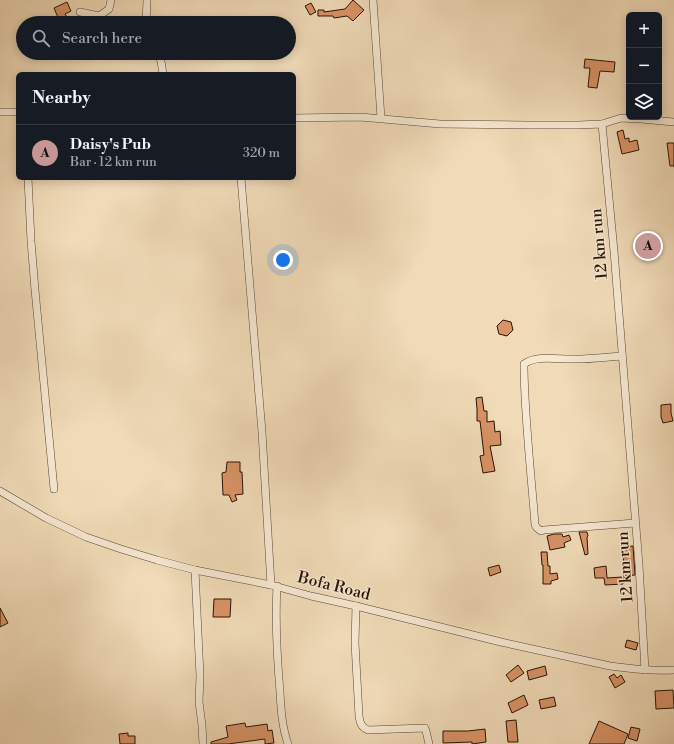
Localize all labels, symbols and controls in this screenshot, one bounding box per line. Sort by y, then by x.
map controls [626,12,662,120]
button: + [626,12,662,48]
search box [16,16,296,60]
icon: search [30,27,52,49]
text: Search here [62,29,142,48]
button: − [626,48,662,84]
button: layers [626,84,662,120]
text: Nearby [32,87,91,109]
text: Daisy's Pub [70,135,151,154]
text: A [40,145,50,161]
text: 320 m [243,145,280,161]
text: Bar · 12 km run [70,154,157,170]
street label: 12 km run [586,207,612,280]
pin: A [635,231,661,261]
your location [273,250,293,270]
street label: 12 km run [613,530,637,603]
street label: Bofa Road [295,567,372,605]

